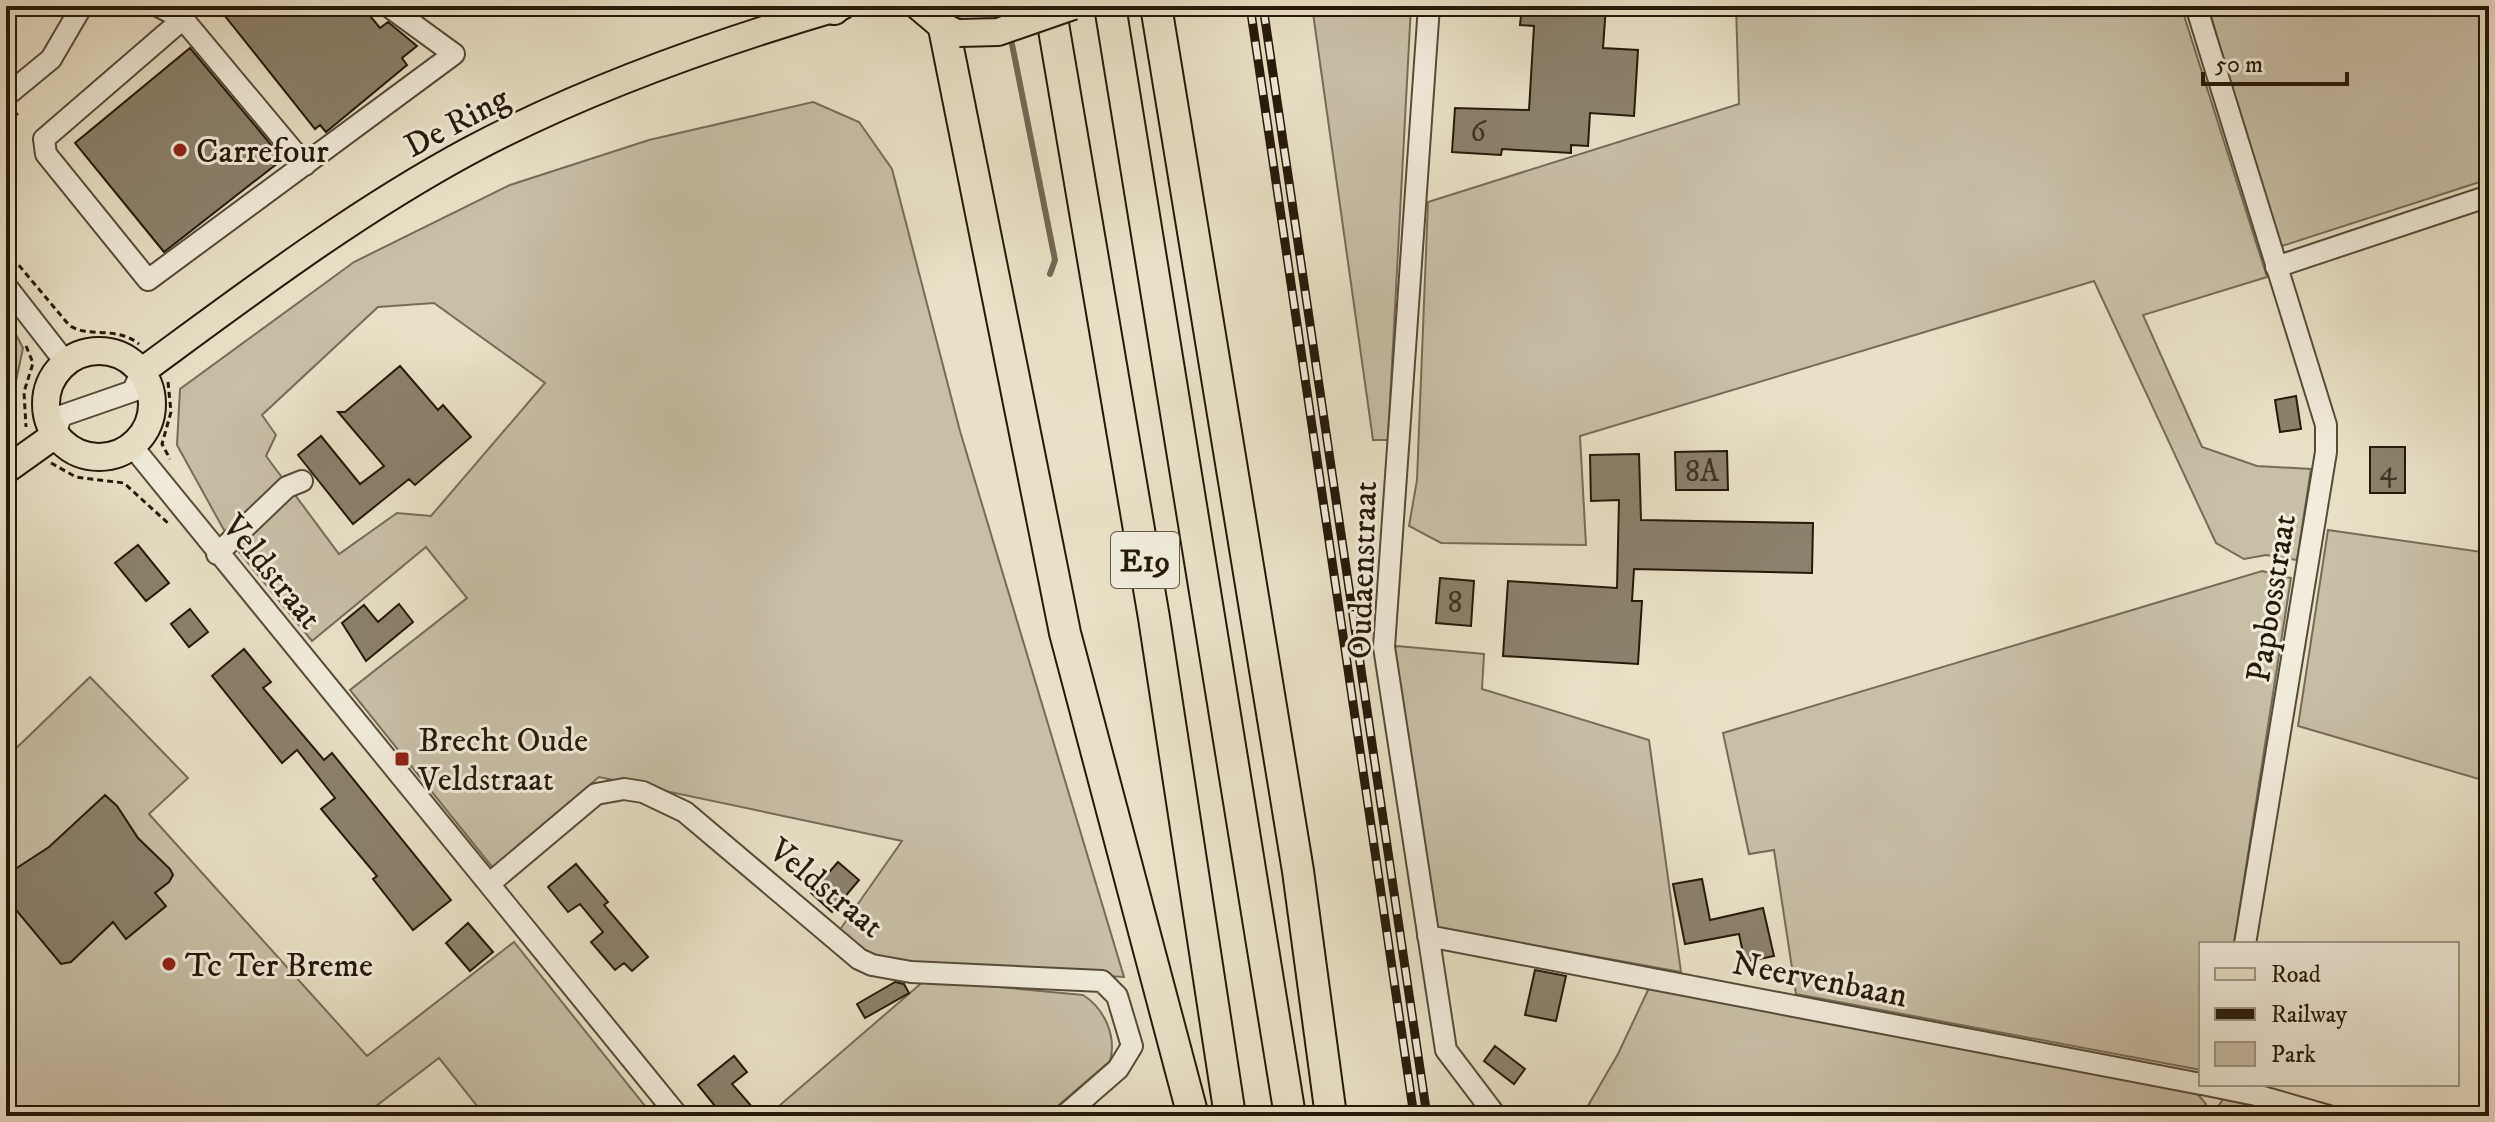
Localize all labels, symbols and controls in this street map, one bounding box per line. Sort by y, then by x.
scale bar [2203,36,2347,86]
text: 50 m [2215,50,2263,80]
street label: De Ring [397,78,517,168]
house number: 6 [1470,114,1487,151]
place label: Carrefour [196,131,329,173]
marker: Carrefour [171,141,189,159]
house number: 4 [2379,453,2397,490]
house number: 8A [1685,454,1720,491]
street label: Oudaenstraat [1339,480,1387,660]
street label: Veldstraat [212,506,331,638]
street label: Papbosstraat [2238,511,2306,685]
road number: E19 [1111,532,1179,588]
house number: 8 [1447,585,1463,622]
place label: Brecht Oude Veldstraat [417,720,588,801]
marker: Brecht Oude Veldstraat [393,750,411,768]
street label: Veldstraat [759,829,892,948]
street label: Neervenbaan [1728,942,1911,1018]
legend [2199,942,2459,1086]
place label: Tc Ter Breme [185,945,373,987]
marker: Tc Ter Breme [160,955,178,973]
text: Road [2271,960,2321,990]
text: Railway [2271,1000,2348,1030]
text: Park [2271,1040,2316,1070]

